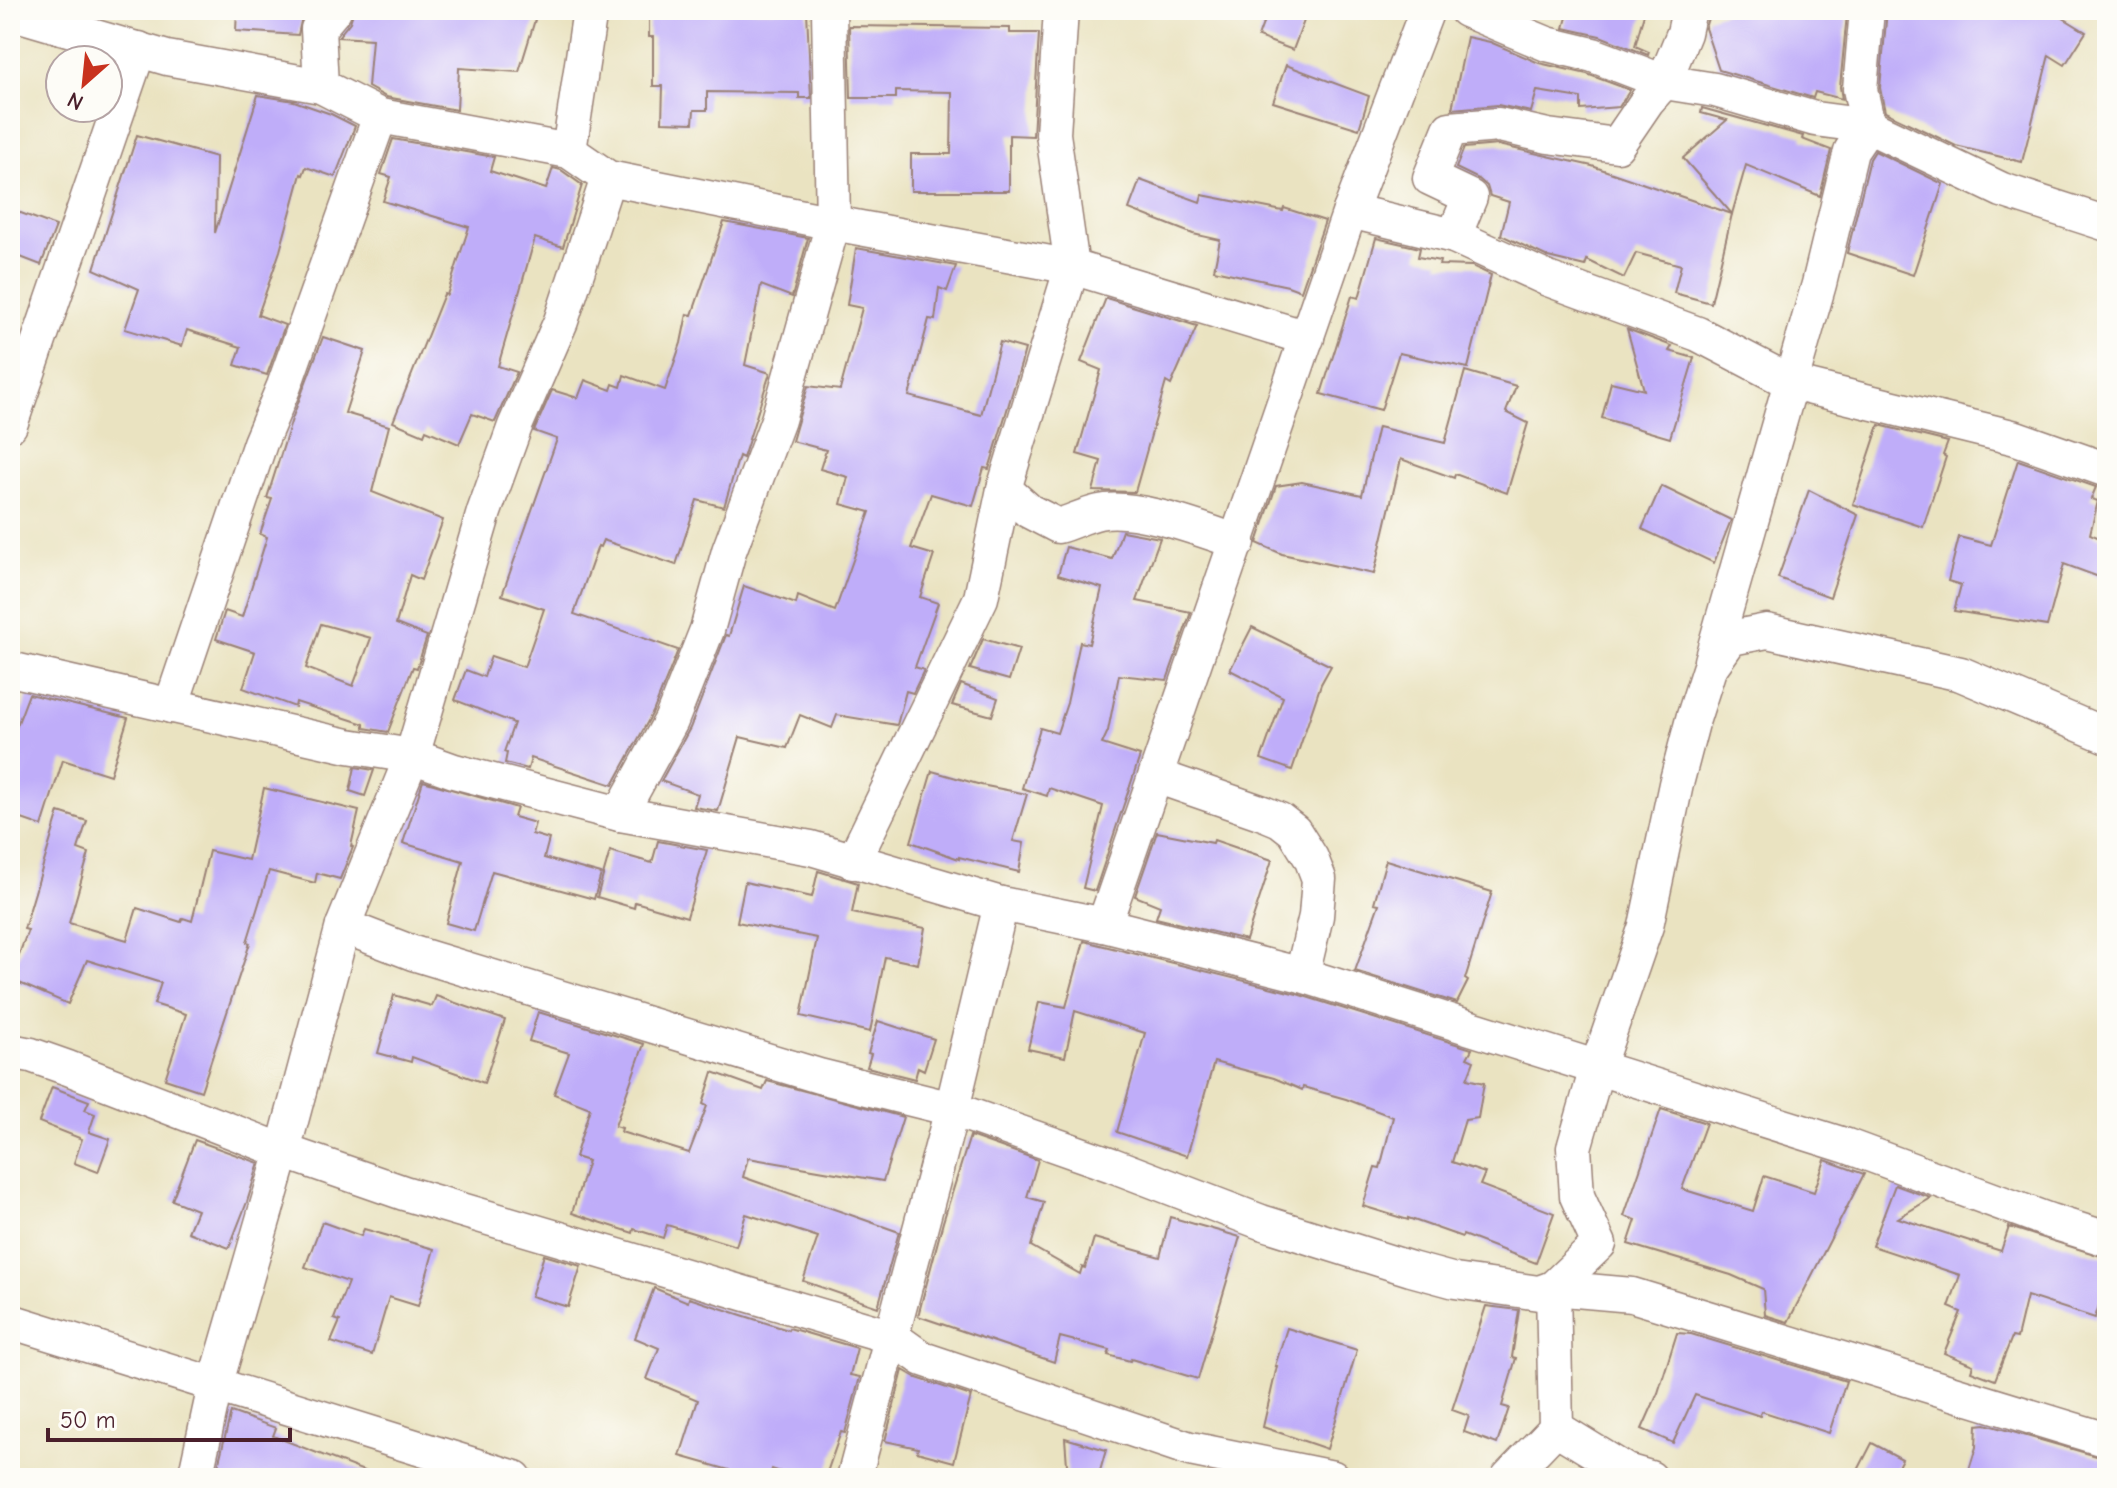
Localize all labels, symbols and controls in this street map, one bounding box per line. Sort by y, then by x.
north arrow [44,44,124,124]
text: N [63,86,88,116]
scale bar [48,1392,290,1442]
text: 50 m [60,1406,116,1434]

